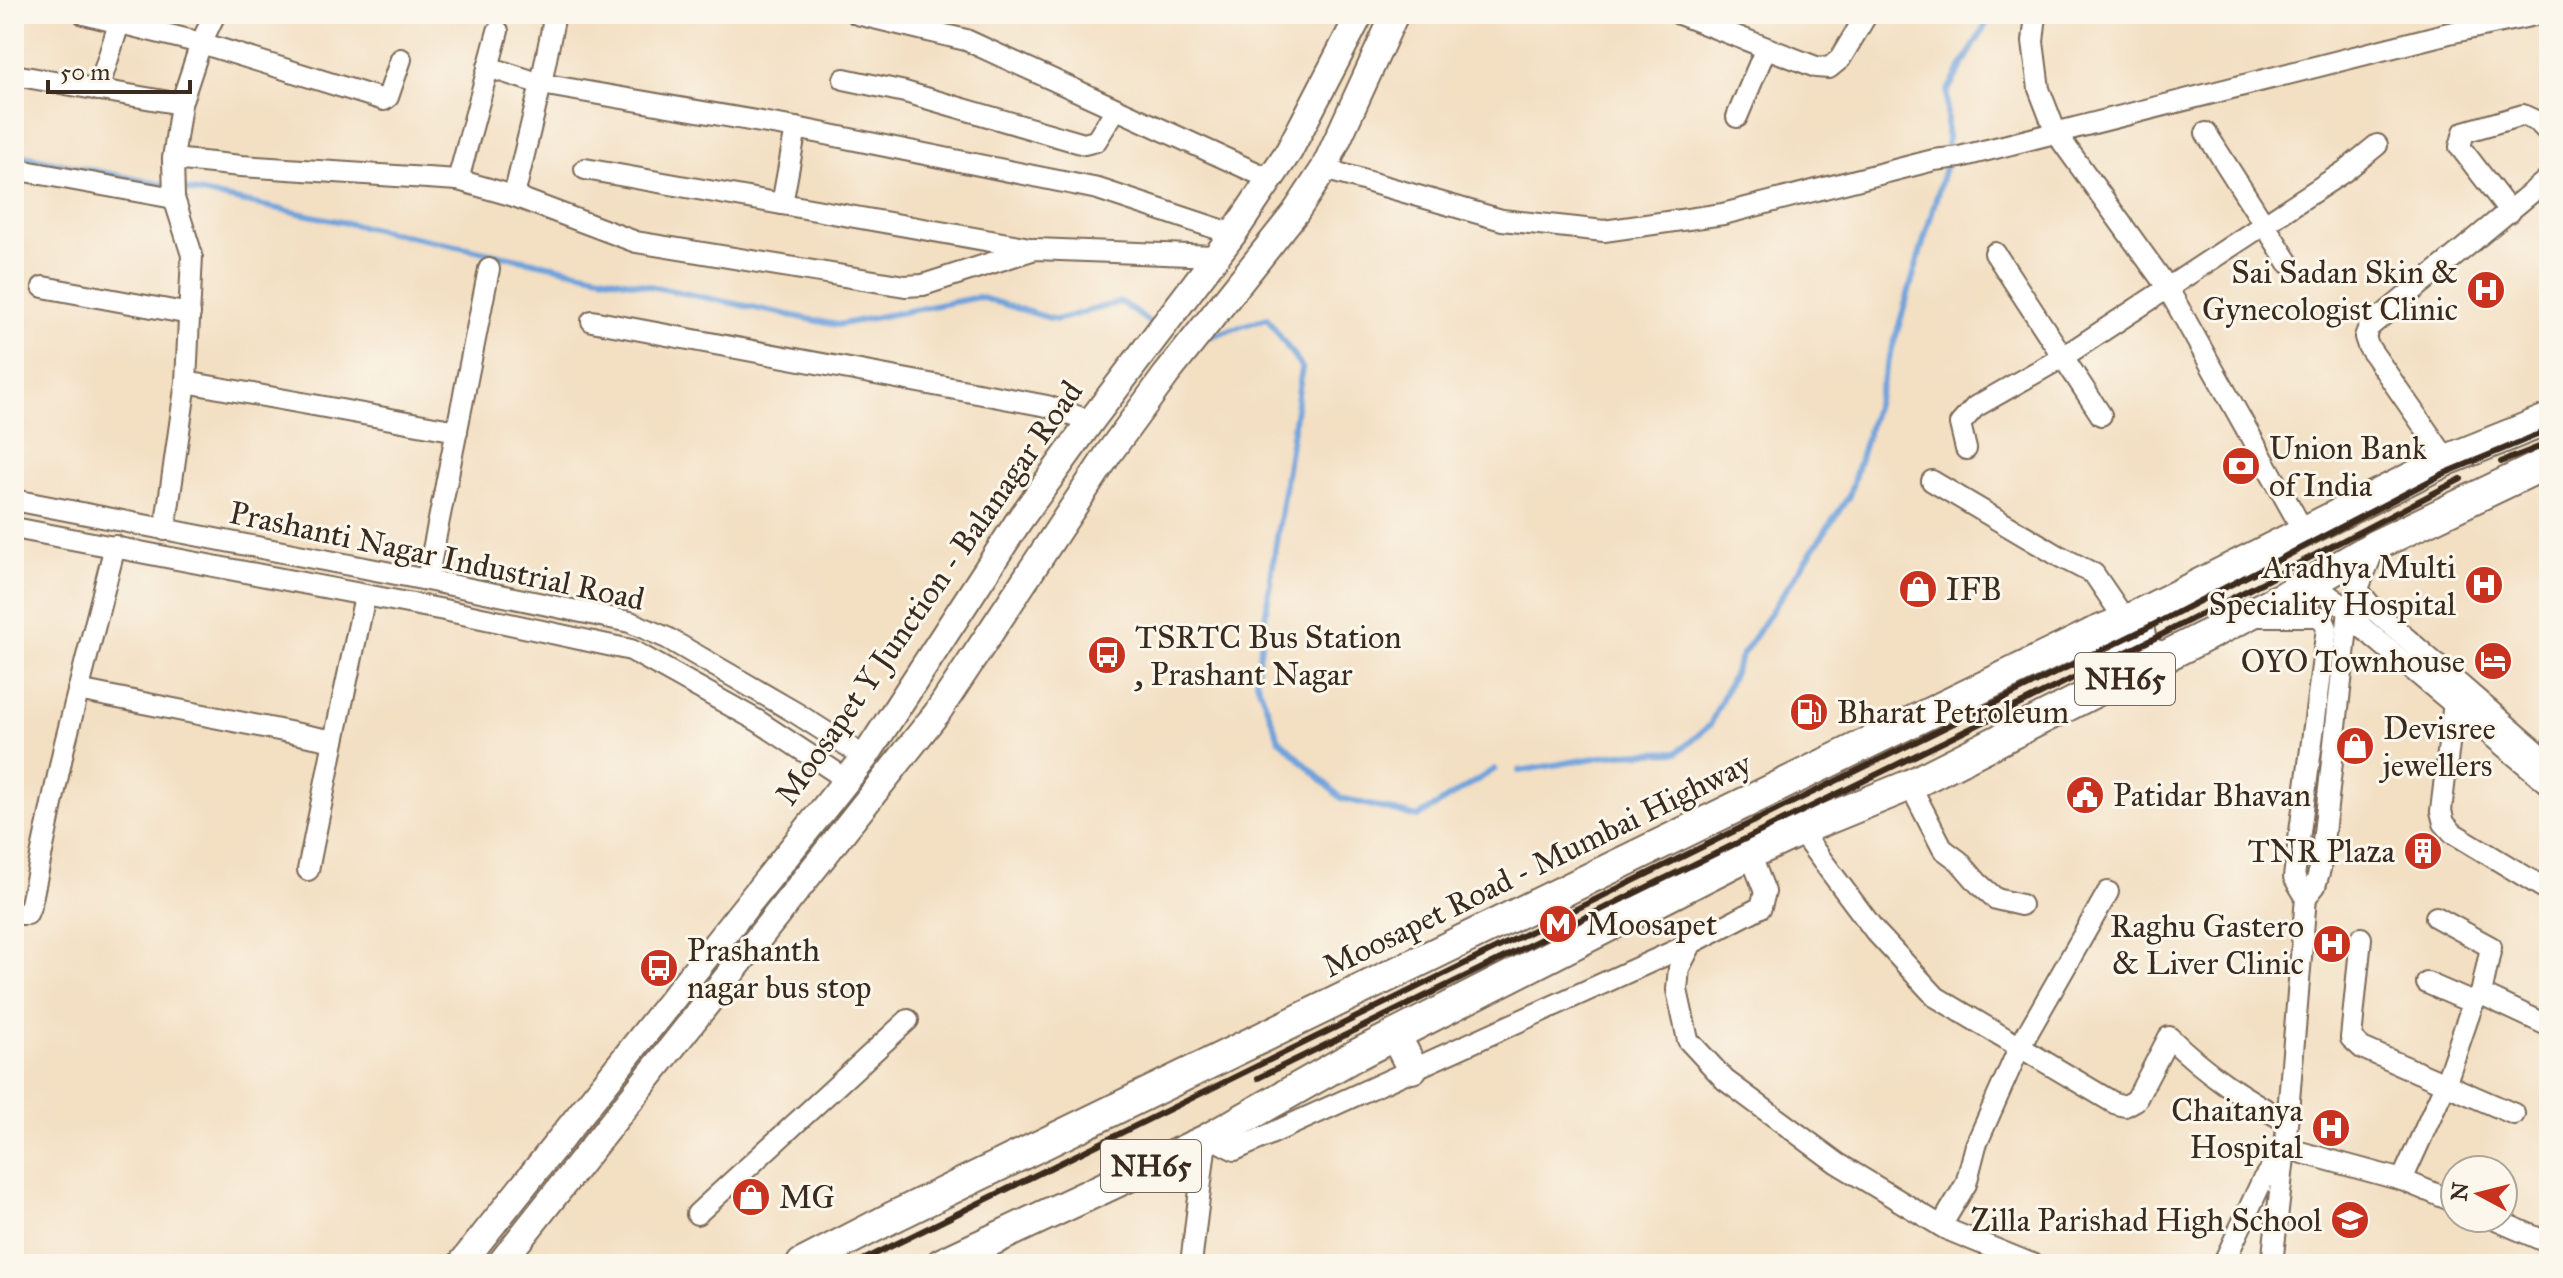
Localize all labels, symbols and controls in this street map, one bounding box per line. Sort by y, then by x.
scale bar [48,44,190,94]
text: 50 m [60,57,110,87]
place label: Sai Sadan Skin & Gynecologist Clinic [2202,253,2458,329]
hospital icon: Sai Sadan Skin & Gynecologist Clinic [2465,269,2507,311]
street label: Moosapet Y Junction - Balanagar Road [767,373,1091,813]
place label: Union Bank of India [2269,429,2427,505]
bank icon: Union Bank of India [2220,445,2262,487]
street label: Prashanti Nagar Industrial Road [226,493,648,619]
place label: Aradhya Multi Speciality Hospital [2208,548,2456,624]
hospital icon: Aradhya Multi Speciality Hospital [2463,564,2505,606]
shop icon: IFB [1897,568,1939,610]
place label: IFB [1946,570,2002,609]
place label: TSRTC Bus Station , Prashant Nagar [1134,618,1402,694]
bus stop icon: TSRTC Bus Station , Prashant Nagar [1086,634,1128,676]
hotel icon: OYO Townhouse [2472,640,2514,682]
place label: OYO Townhouse [2241,642,2465,681]
road number: NH65 [2075,653,2175,705]
fuel station icon: Bharat Petroleum [1788,691,1830,733]
place label: Bharat Petroleum [1837,693,2069,732]
place label: Devisree jewellers [2378,709,2496,785]
shop icon: Devisree jewellers [2334,725,2376,767]
street label: Moosapet Road - Mumbai Highway [1316,744,1758,986]
public building icon: Patidar Bhavan [2064,774,2106,816]
place label: Patidar Bhavan [2113,776,2311,815]
building icon: TNR Plaza [2402,830,2444,872]
place label: TNR Plaza [2248,832,2395,871]
metro station icon: Moosapet [1537,903,1579,945]
place label: Moosapet [1586,905,1717,943]
place label: Raghu Gastero & Liver Clinic [2110,907,2304,983]
hospital icon: Raghu Gastero & Liver Clinic [2311,923,2353,965]
place label: Prashanth nagar bus stop [687,931,872,1007]
bus stop icon: Prashanth nagar bus stop [638,947,680,989]
place label: Chaitanya Hospital [2171,1091,2303,1167]
hospital icon: Chaitanya Hospital [2310,1107,2352,1149]
road number: NH65 [1101,1140,1201,1192]
north arrow [2439,1154,2519,1234]
shop icon: MG [730,1176,772,1218]
place label: MG [779,1178,835,1217]
text: N [2445,1180,2474,1203]
school or university icon: Zilla Parishad High School [2329,1199,2371,1241]
place label: Zilla Parishad High School [1971,1201,2322,1240]

